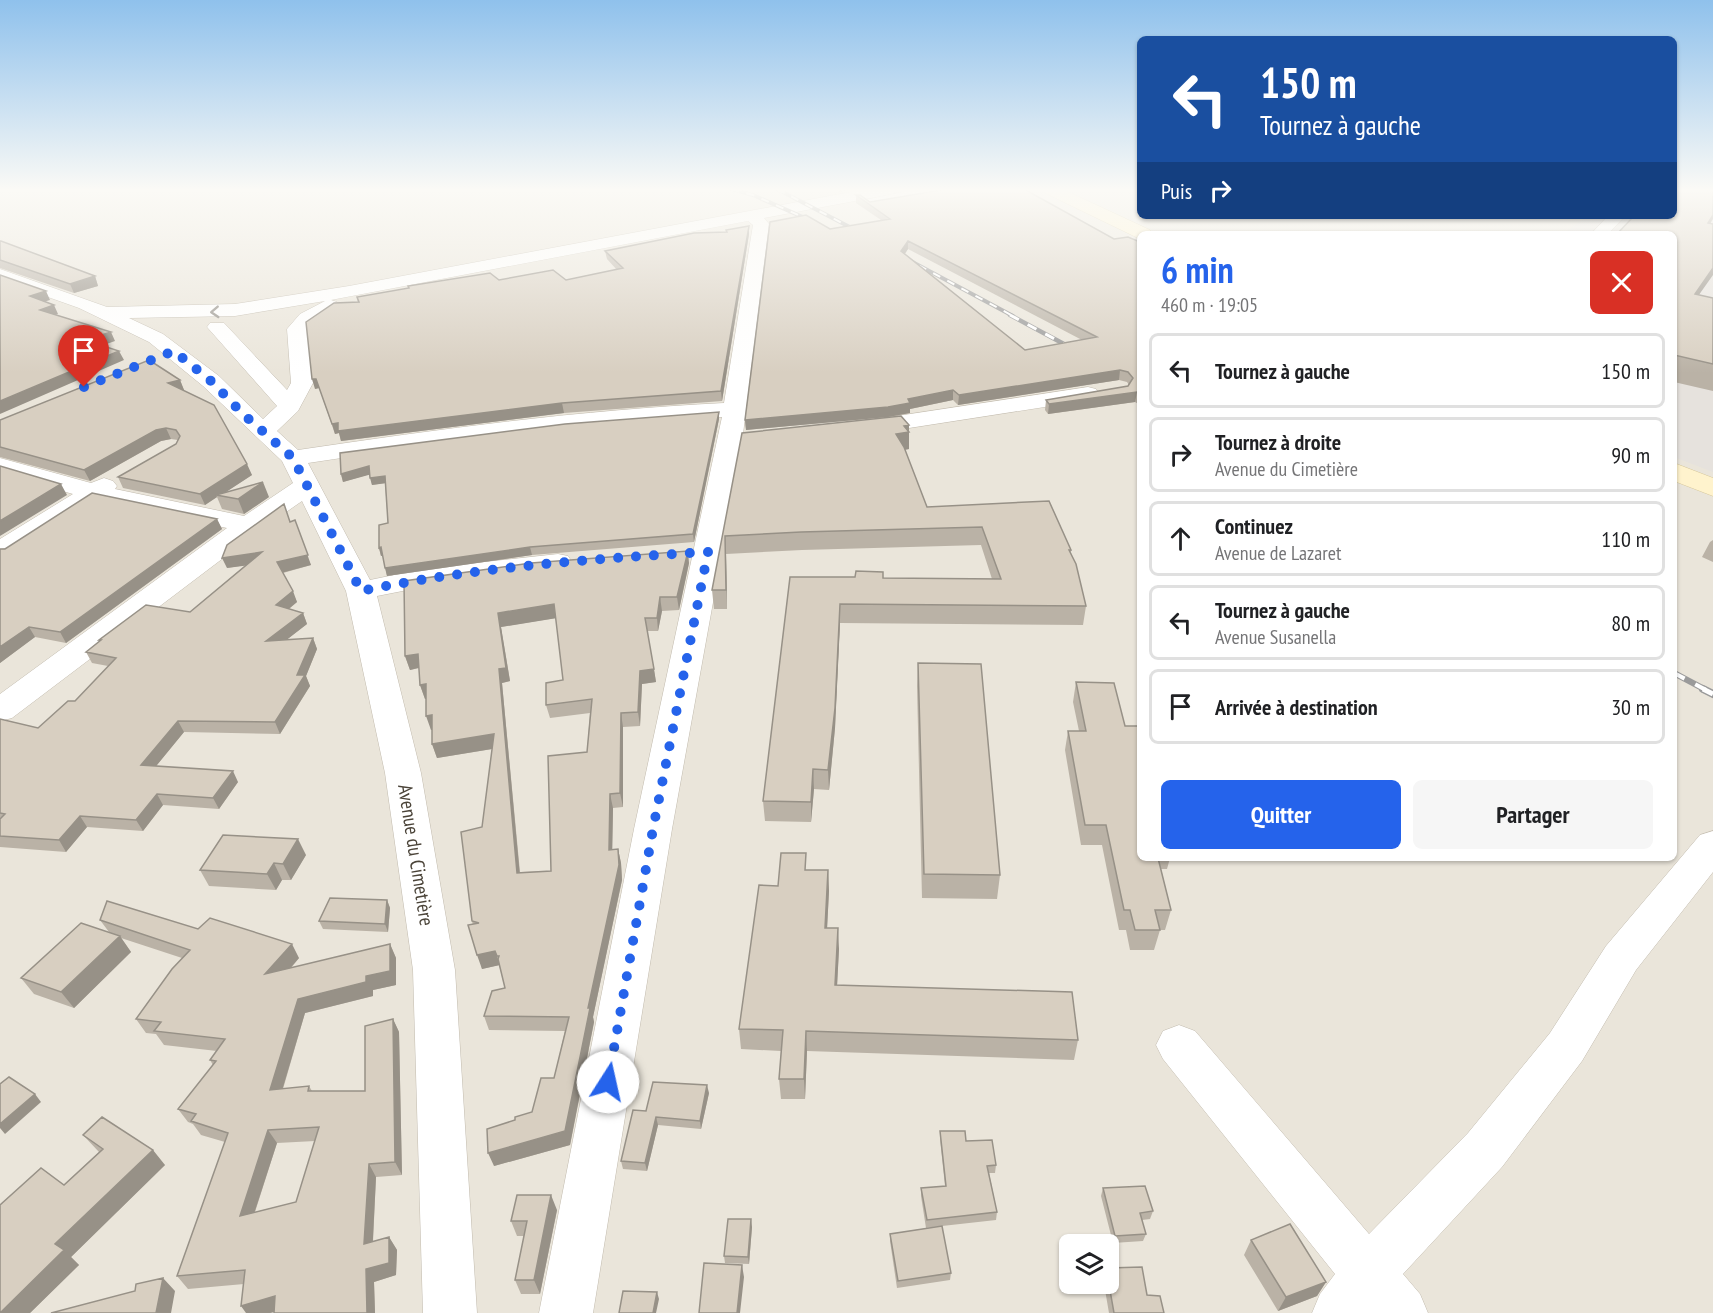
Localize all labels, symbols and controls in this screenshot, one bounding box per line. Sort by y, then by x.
text: 150 m [1260,55,1357,110]
icon: left [1161,60,1239,138]
text: Tournez à gauche [1260,108,1421,142]
icon: right [1204,174,1237,207]
text: Puis [1161,177,1192,205]
text: 6 min [1161,246,1234,293]
button: close [1590,251,1653,314]
text: 460 m · 19:05 [1161,292,1258,318]
one-way arrow [210,305,219,318]
pin [58,325,109,387]
icon: arrive [67,334,100,367]
icon: left [1164,354,1197,387]
text: Tournez à gauche [1215,357,1350,385]
text: 150 m [1601,357,1650,385]
text: Tournez à droite [1215,428,1341,456]
icon: right [1164,438,1197,471]
text: 90 m [1611,441,1650,469]
text: Avenue du Cimetière [1215,456,1358,482]
text: Continuez [1215,512,1293,540]
icon: ahead [1164,522,1197,555]
text: 110 m [1601,525,1650,553]
text: Avenue de Lazaret [1215,540,1341,566]
text: Tournez à gauche [1215,596,1350,624]
icon: left [1164,606,1197,639]
text: 80 m [1611,609,1650,637]
text: Avenue Susanella [1215,624,1336,650]
icon: arrive [1164,690,1197,723]
text: Arrivée à destination [1215,693,1378,721]
text: 30 m [1611,693,1650,721]
button: Quitter [1161,780,1401,849]
button: Partager [1413,780,1653,849]
street label: Avenue du Cimetière [392,782,440,928]
position arrow [576,1050,640,1114]
map controls [1059,1234,1119,1294]
button: layers [1059,1234,1119,1294]

